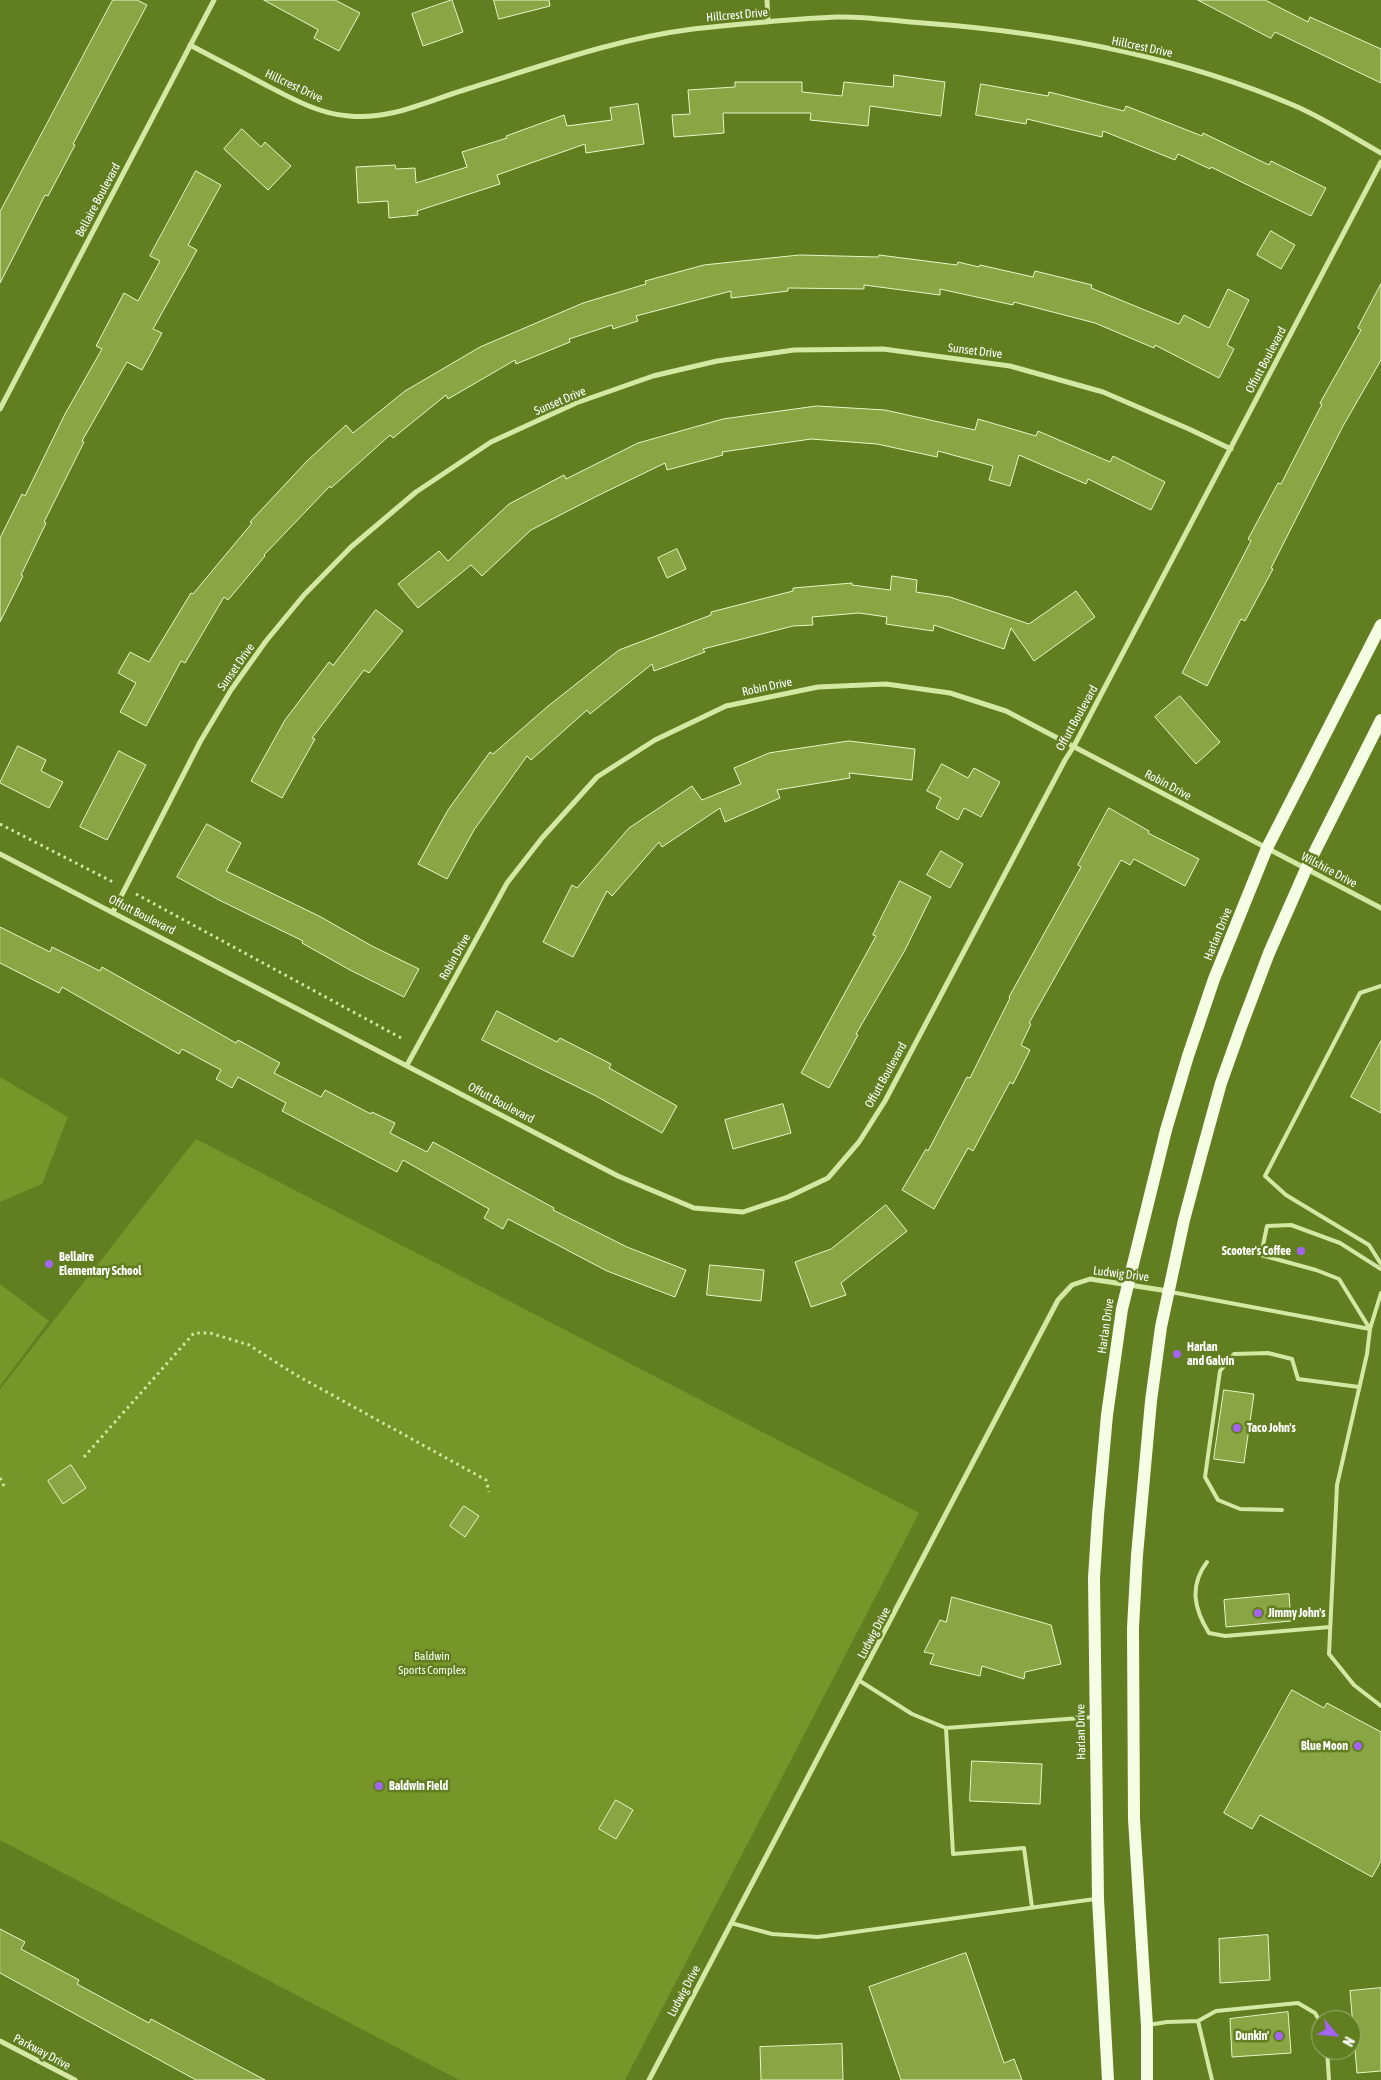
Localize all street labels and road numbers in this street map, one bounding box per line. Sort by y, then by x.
street label: Hillcrest Drive [705,5,769,25]
street label: Hillcrest Drive [1110,34,1174,60]
street label: Hillcrest Drive [263,66,325,106]
street label: Bellaire Boulevard [72,161,124,239]
street label: Offutt Boulevard [1243,324,1289,396]
street label: Sunset Drive [947,341,1003,361]
street label: Sunset Drive [532,384,588,418]
street label: Sunset Drive [214,640,258,694]
street label: Robin Drive [741,675,793,699]
street label: Offutt Boulevard [1053,683,1101,753]
street label: Robin Drive [1142,767,1194,803]
street label: Wilshire Drive [1299,849,1359,891]
street label: Offutt Boulevard [106,892,178,938]
street label: Harlan Drive [1201,906,1235,962]
street label: Robin Drive [436,931,474,983]
street label: Offutt Boulevard [862,1040,910,1110]
street label: Offutt Boulevard [465,1080,537,1126]
street label: Ludwig Drive [1092,1263,1150,1285]
street label: Harlan Drive [1095,1297,1117,1355]
street label: Ludwig Drive [854,1605,894,1661]
street label: Harlan Drive [1073,1704,1089,1760]
street label: Ludwig Drive [664,1963,704,2019]
street label: Parkway Drive [11,2031,73,2073]

